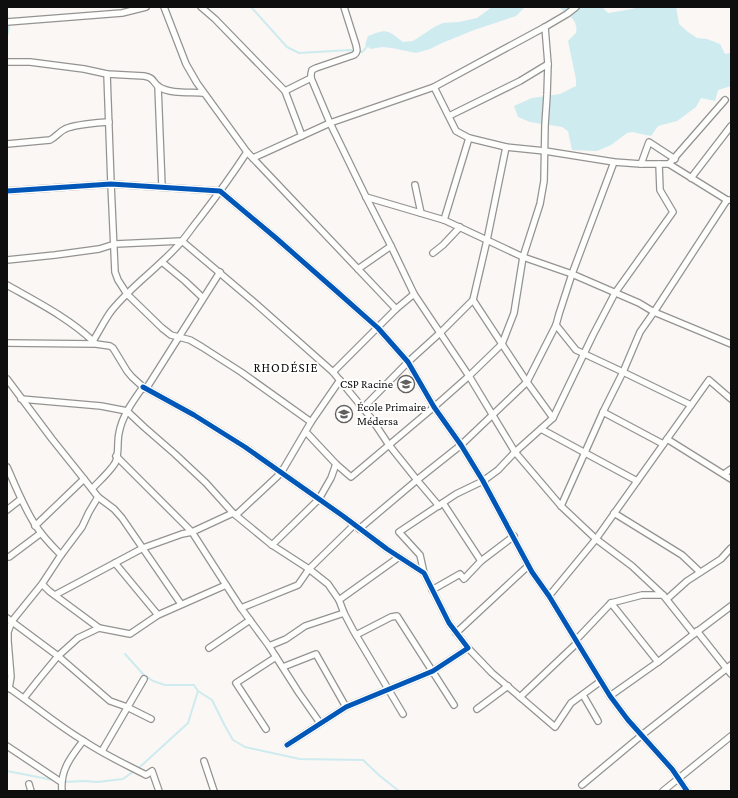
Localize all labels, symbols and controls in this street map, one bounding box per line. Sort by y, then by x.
district label: RHODÉSIE [253,360,319,375]
school or university icon: CSP Racine [396,374,416,394]
place label: CSP Racine [340,377,393,391]
place label: École Primaire Médersa [357,400,426,428]
school or university icon: École Primaire Médersa [334,404,354,424]

